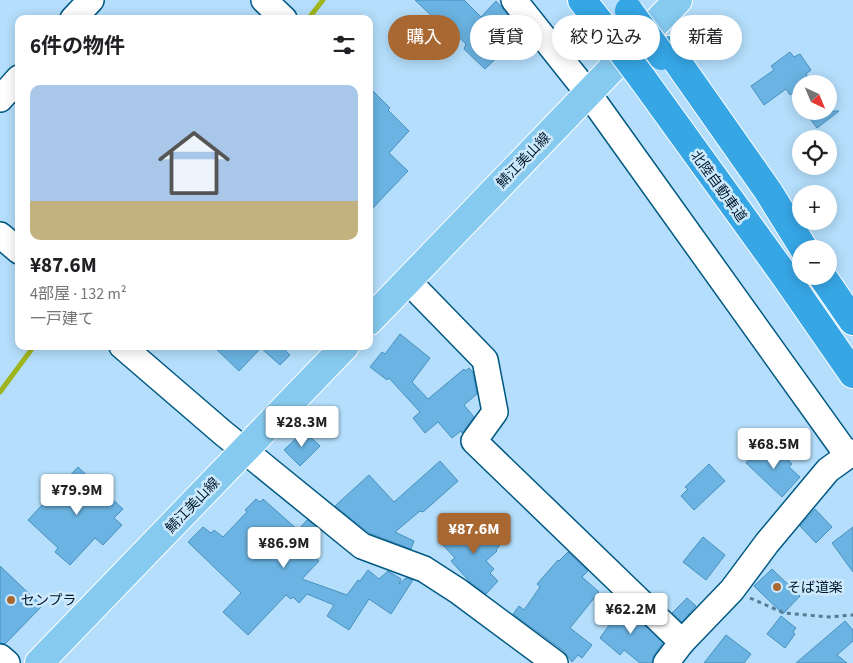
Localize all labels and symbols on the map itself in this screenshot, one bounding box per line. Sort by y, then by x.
north arrow [792,75,838,120]
street label: 鯖江美山線 [492,129,555,193]
street label: 北陸自動車道 [685,147,751,226]
pin: ¥28.3M [261,406,343,448]
pin: ¥68.5M [733,428,815,470]
pin: ¥79.9M [36,474,118,516]
street label: 鯖江美山線 [161,474,224,538]
pin: ¥87.6M [433,512,515,555]
pin: ¥86.9M [243,526,325,569]
place label: そば道楽 [787,578,843,598]
marker: そば道楽 [771,581,783,593]
place label: センプラ [21,591,77,611]
pin: ¥62.2M [590,592,672,635]
marker: センプラ [5,594,17,606]

